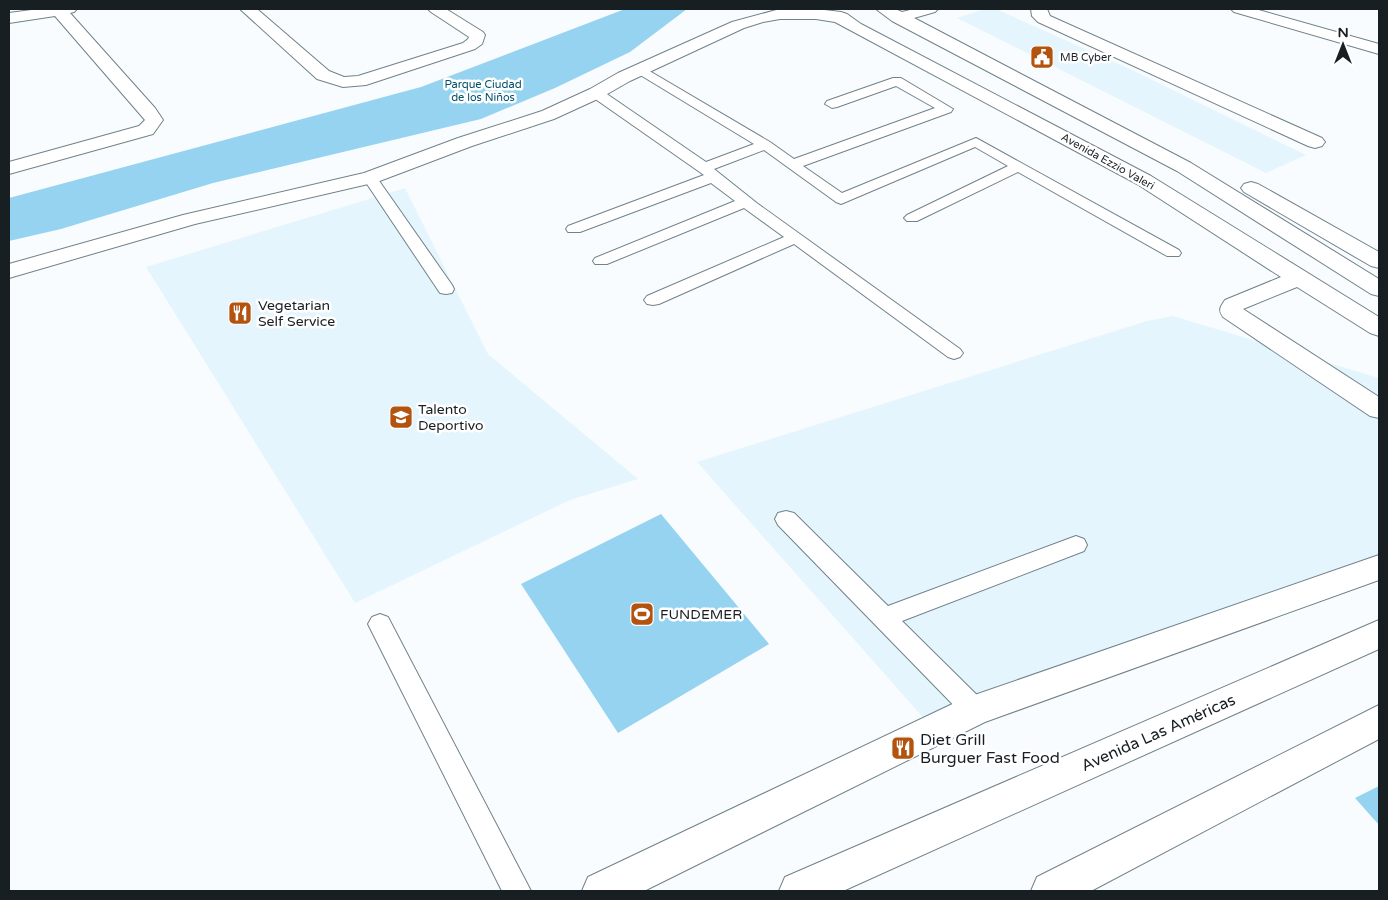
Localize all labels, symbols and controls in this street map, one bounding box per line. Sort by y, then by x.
north arrow [1318,20,1368,70]
text: N [1337,24,1349,41]
public building icon: MB Cyber [1029,44,1055,70]
place label: MB Cyber [1060,51,1112,64]
park label: Parque Ciudad de los Niños [444,78,522,104]
street label: Avenida Ezzio Valeri [1059,130,1157,192]
place label: Vegetarian Self Service [258,297,335,330]
restaurant icon: Vegetarian Self Service [227,300,253,326]
place label: Talento Deportivo [418,401,484,434]
school or university icon: Talento Deportivo [388,404,414,430]
sports icon: FUNDEMER [629,601,655,627]
place label: FUNDEMER [660,606,742,623]
street label: Avenida Las Américas [1078,690,1239,776]
place label: Diet Grill Burguer Fast Food [920,730,1060,768]
restaurant icon: Diet Grill Burguer Fast Food [890,735,916,761]

